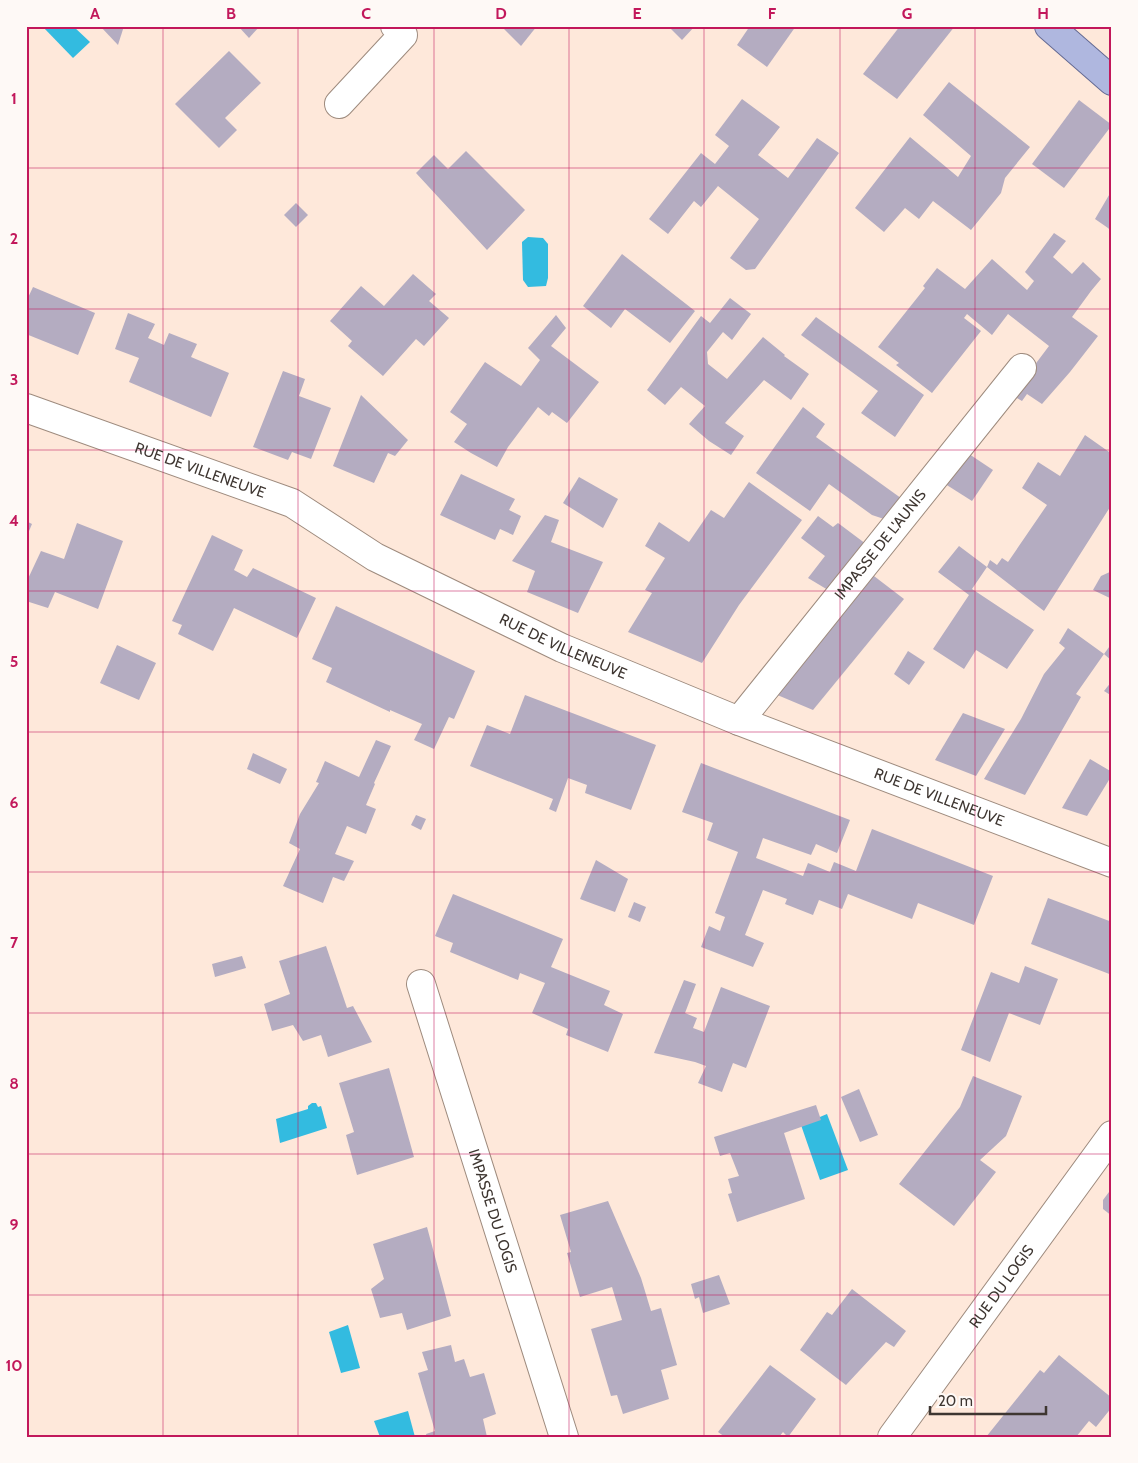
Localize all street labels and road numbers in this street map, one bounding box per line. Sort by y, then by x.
street label: RUE DE VILLENEUVE [132,439,268,502]
street label: IMPASSE DE L'AUNIS [831,486,930,603]
street label: RUE DE VILLENEUVE [497,610,630,683]
street label: RUE DE VILLENEUVE [872,764,1007,830]
street label: IMPASSE DU LOGIS [465,1147,521,1275]
street label: RUE DU LOGIS [965,1241,1038,1332]

